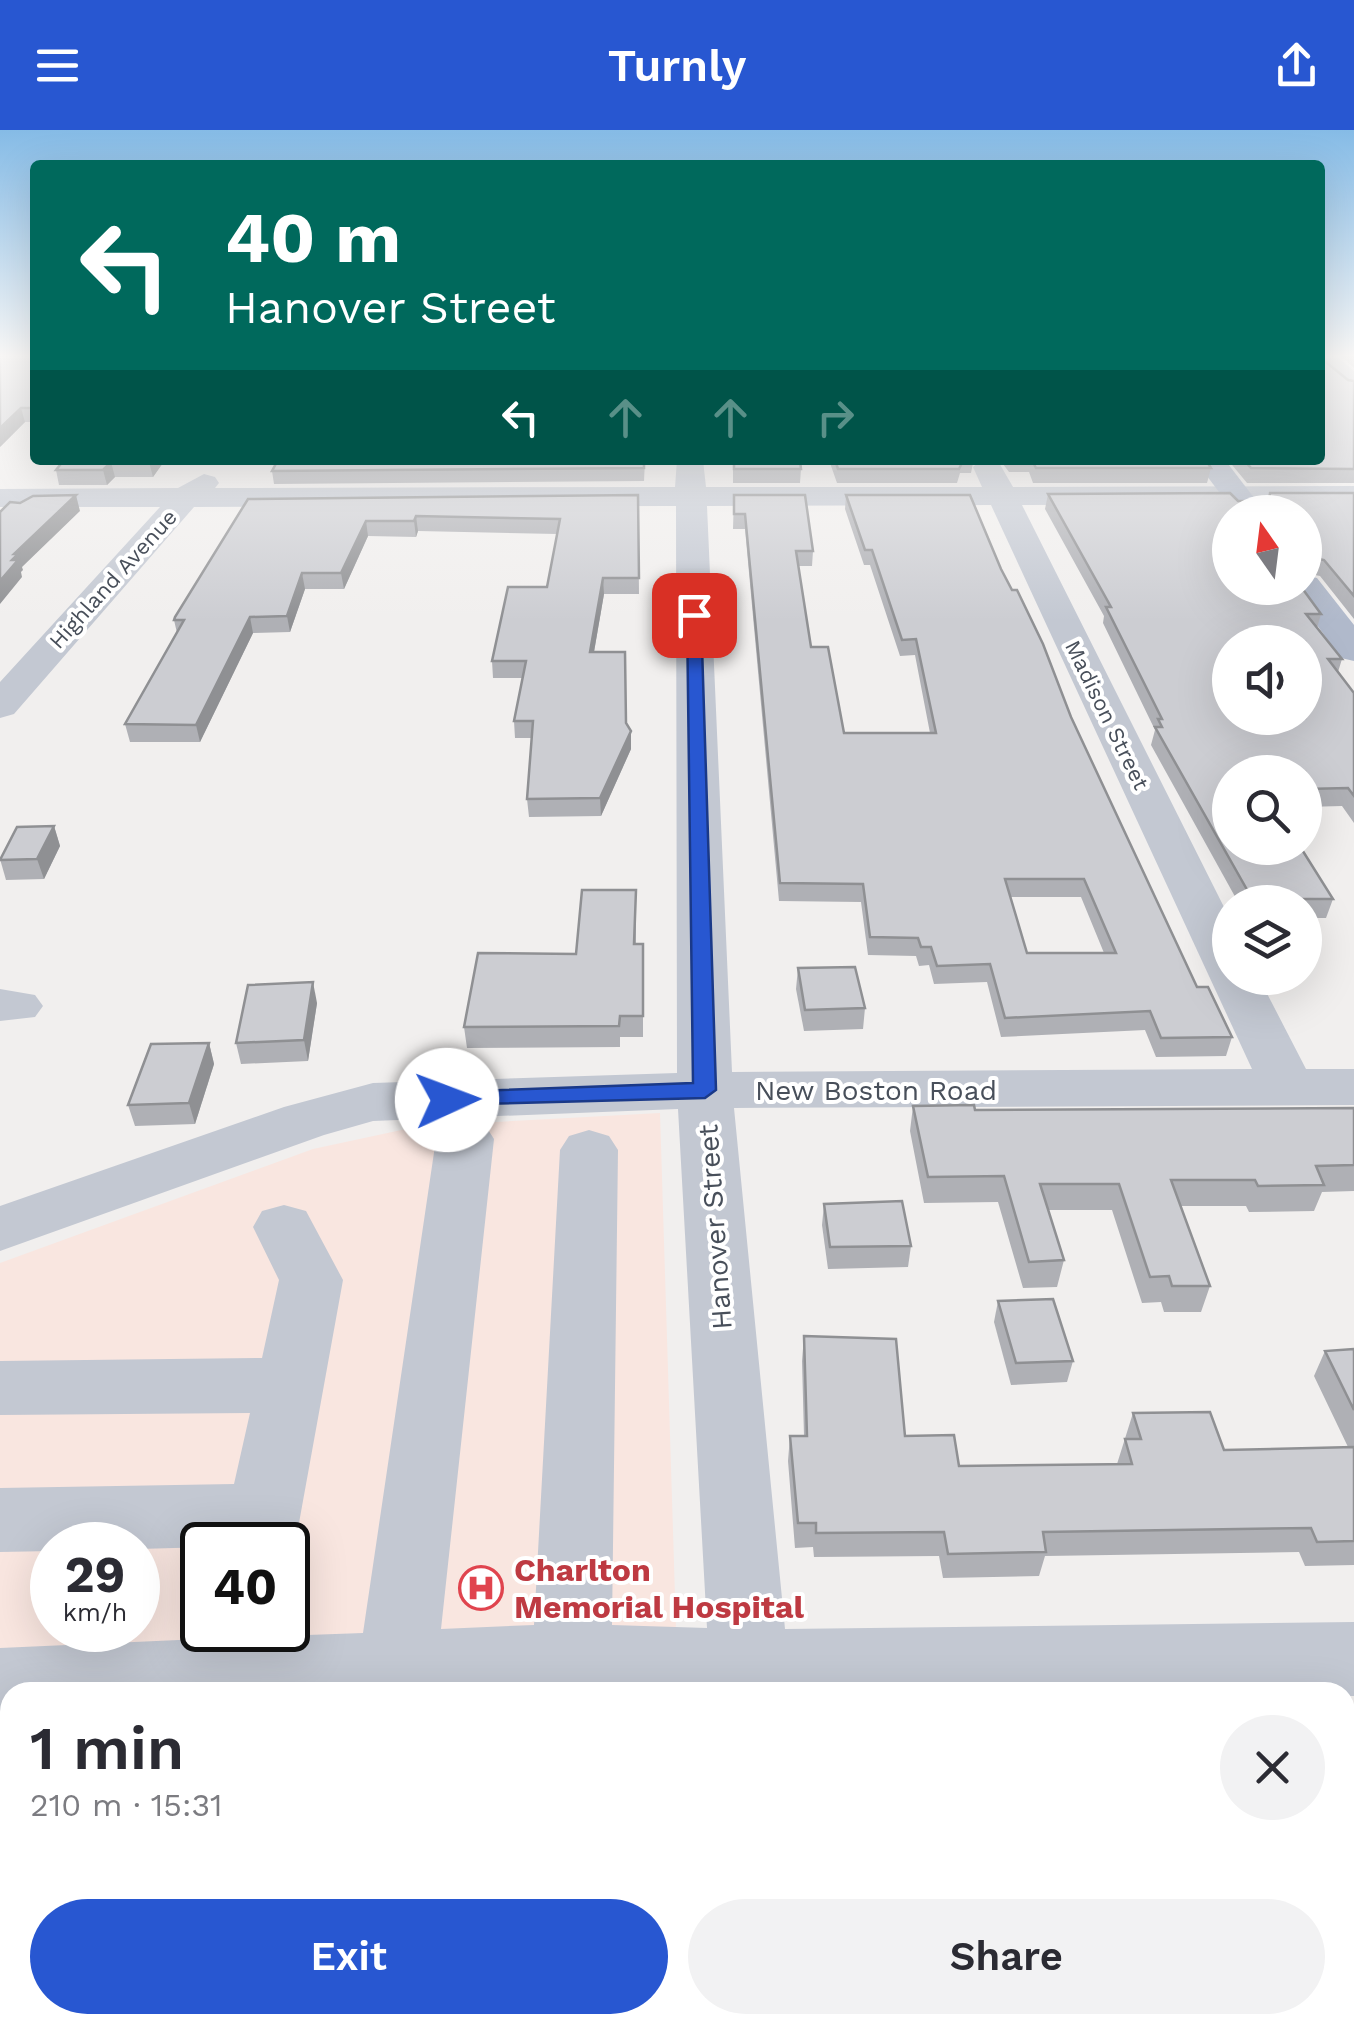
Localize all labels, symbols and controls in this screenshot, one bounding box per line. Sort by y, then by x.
icon: menu [30,38,85,93]
icon: share [1269,38,1324,93]
text: Turnly [608,39,746,92]
text: 40 m [225,197,401,279]
icon: left [60,200,190,330]
text: Hanover Street [225,281,556,334]
icon: left [493,390,548,445]
icon: ahead [598,390,653,445]
icon: ahead [703,390,758,445]
icon: right [808,390,863,445]
north arrow [1212,495,1322,605]
map controls [1212,495,1322,995]
street label: Highland Avenue [44,504,182,654]
pin [652,573,737,658]
icon: arrive [667,588,722,643]
button: sound [1212,625,1322,735]
street label: Madison Street [1060,636,1154,794]
button: search [1212,755,1322,865]
button: layers [1212,885,1322,995]
position arrow [395,1048,499,1152]
street label: New Boston Road [755,1074,997,1107]
street label: Hanover Street [691,1123,739,1331]
speed limit sign: 40 [180,1522,310,1652]
text: 29 [65,1545,125,1604]
place label: Charlton Memorial Hospital [514,1551,805,1626]
hospital icon: Charlton Memorial Hospital [458,1565,504,1611]
text: km/h [63,1598,127,1627]
text: 1 min [30,1713,184,1784]
button: close [1220,1715,1325,1820]
text: 210 m · 15:31 [30,1786,223,1824]
button: Exit [30,1899,668,2014]
button: Share [688,1899,1325,2014]

